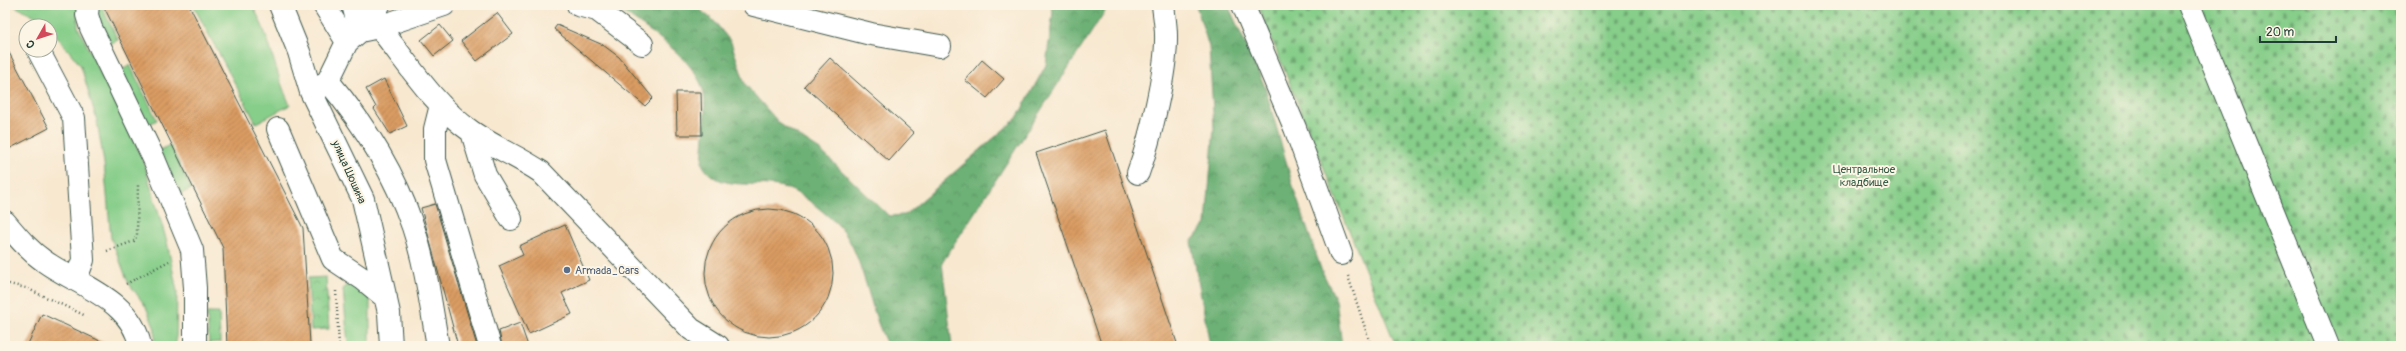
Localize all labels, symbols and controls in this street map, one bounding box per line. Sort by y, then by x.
north arrow [18,18,58,58]
scale bar [2260,18,2336,44]
text: 20 m [2266,25,2295,40]
text: С [23,37,38,51]
street label: улица Шошина [329,137,369,206]
park label: Центральное кладбище [1833,163,1896,189]
place label: Armada_Cars [575,264,639,277]
marker: Armada_Cars [562,265,572,275]

